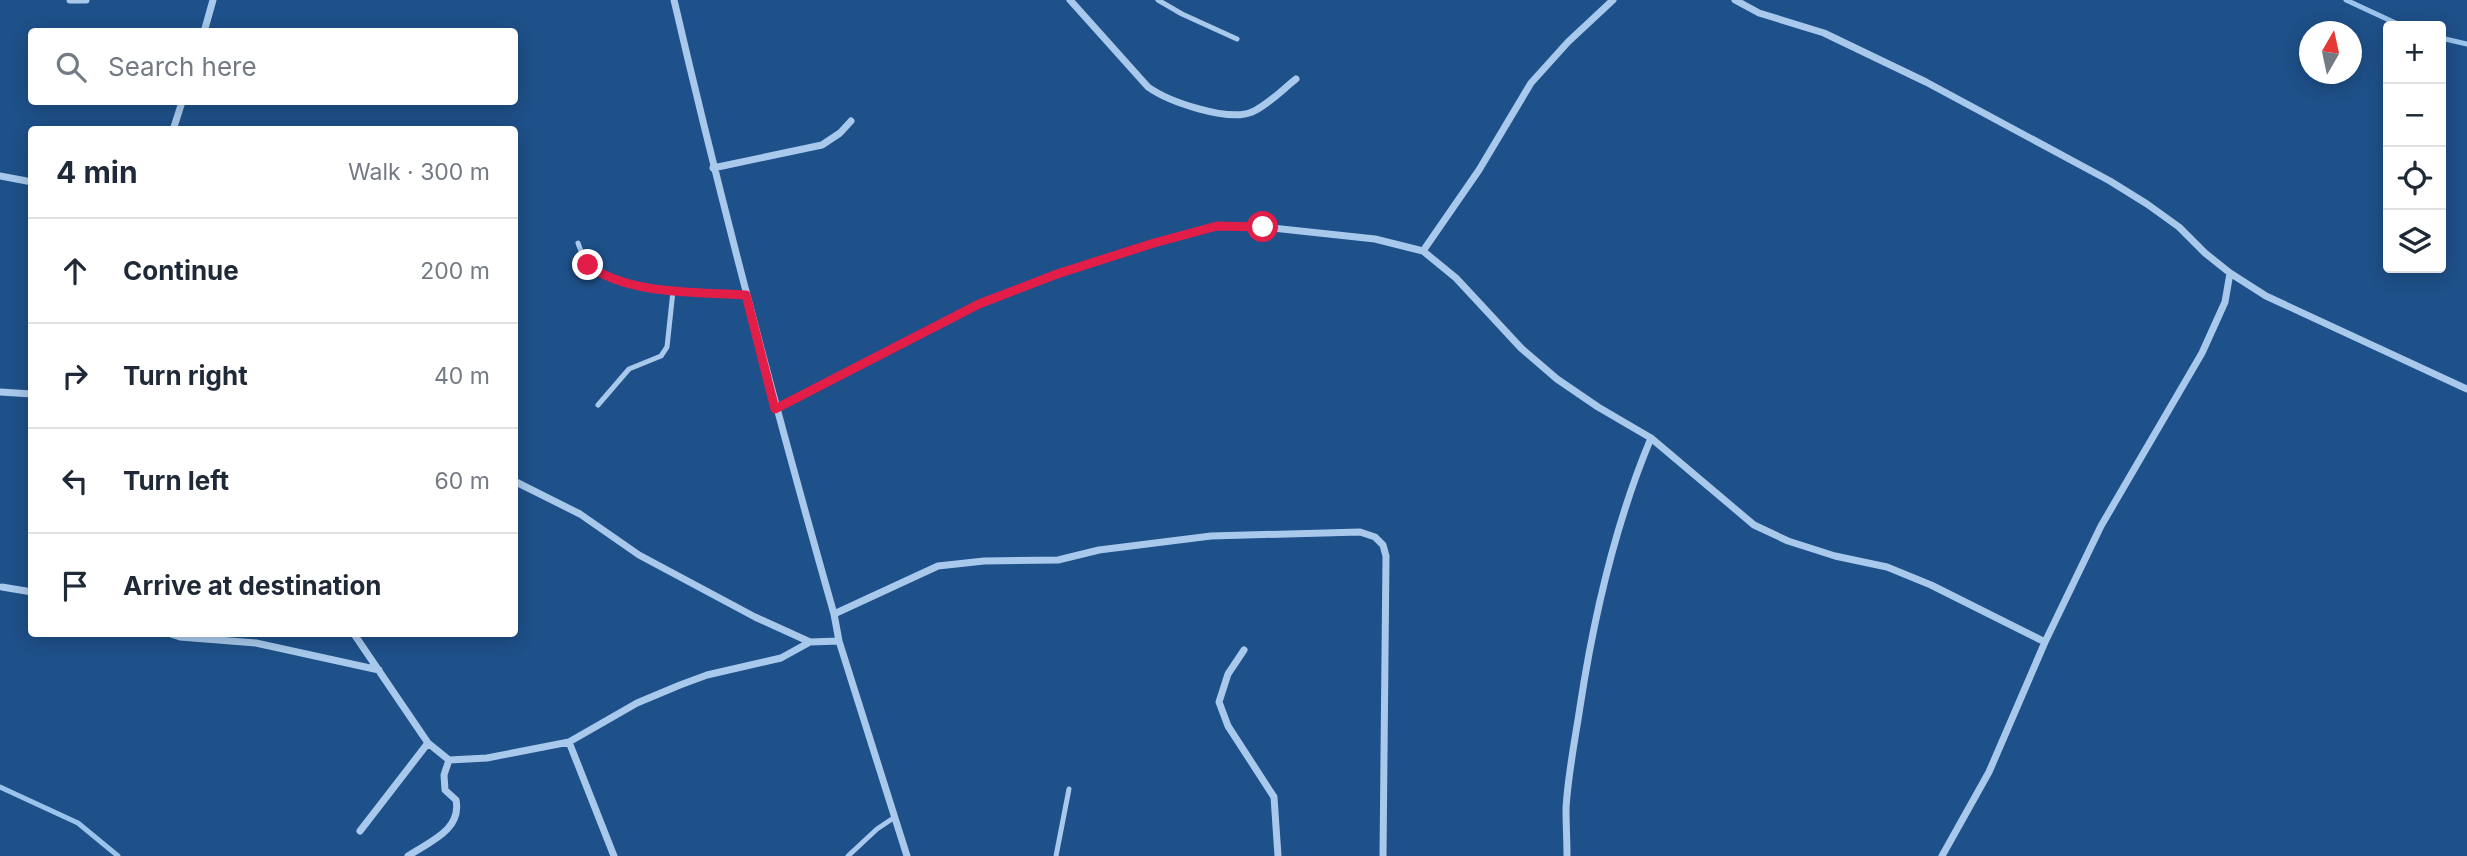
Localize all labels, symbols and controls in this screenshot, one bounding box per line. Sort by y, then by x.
north arrow [2299,21,2362,84]
map controls [2383,21,2446,273]
button: + [2383,21,2446,84]
search box [28,28,518,105]
icon: search [52,48,90,86]
text: Search here [108,51,257,82]
button: − [2383,84,2446,147]
button: locate [2383,147,2446,210]
text: 4 min [56,154,138,190]
text: Walk · 300 m [348,158,490,186]
button: layers [2383,210,2446,273]
route start [1247,211,1278,242]
route end [572,249,603,280]
icon: ahead [56,252,94,290]
text: Continue [123,255,239,286]
text: 200 m [420,257,490,285]
icon: right [56,357,94,395]
text: Turn right [123,360,248,391]
text: 40 m [434,362,490,390]
icon: left [56,462,94,500]
text: Turn left [123,465,229,496]
text: 60 m [435,467,490,495]
icon: arrive [56,567,94,605]
text: Arrive at destination [123,570,382,601]

